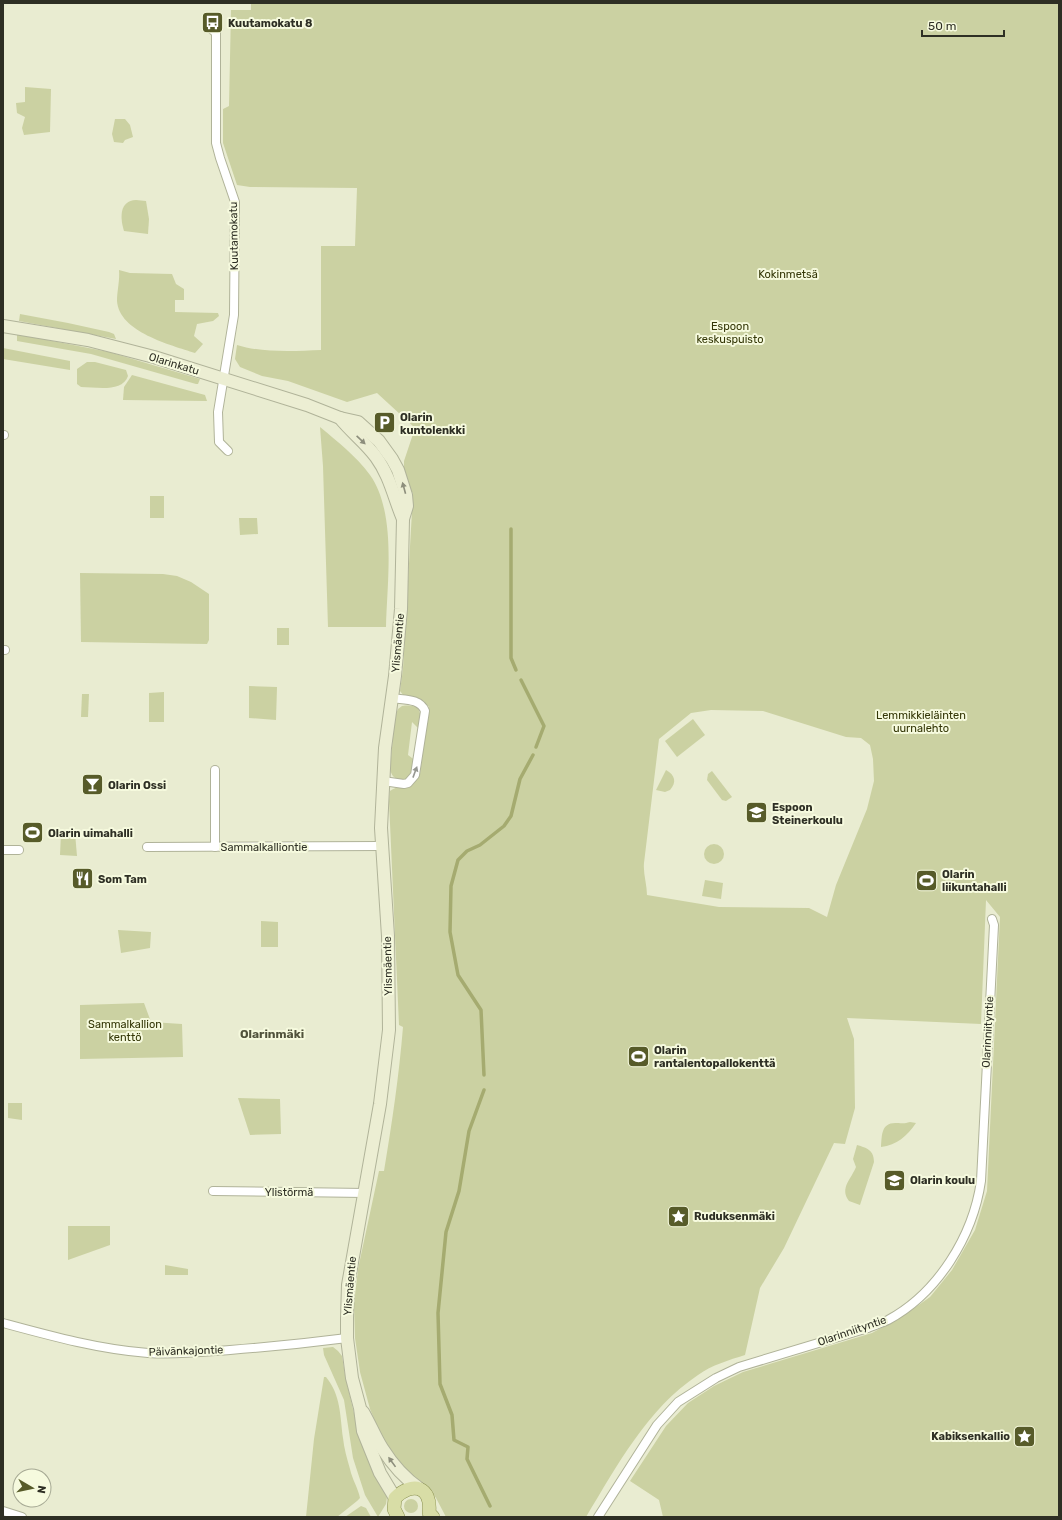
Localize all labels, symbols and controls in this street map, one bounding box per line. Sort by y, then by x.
bus stop icon: Kuutamokatu 8 [200,10,226,36]
scale bar [922,12,1004,38]
place label: Kuutamokatu 8 [228,17,312,30]
text: 50 m [928,19,956,33]
street label: Kuutamokatu [227,202,241,270]
park label: Kokinmetsä [758,268,818,281]
park label: Espoon keskuspuisto [696,320,764,346]
street label: Olarinkatu [147,350,201,378]
parking icon: Olarin kuntolenkki [372,410,398,436]
place label: Olarin kuntolenkki [400,411,465,437]
one-way arrow [356,436,366,445]
one-way arrow [401,482,407,494]
street label: Ylismäentie [389,613,407,673]
park label: Lemmikkieläinten uurnalehto [876,709,966,735]
one-way arrow [413,765,419,777]
bar icon: Olarin Ossi [80,772,106,798]
place label: Olarin Ossi [108,779,166,792]
school or university icon: Espoon Steinerkoulu [744,800,770,826]
place label: Espoon Steinerkoulu [772,801,843,827]
sports icon: Olarin uimahalli [20,820,46,846]
place label: Olarin uimahalli [48,827,133,840]
street label: Sammalkalliontie [221,841,307,854]
restaurant icon: Som Tam [69,866,95,892]
sports icon: Olarin liikuntahalli [914,867,940,893]
place label: Olarin liikuntahalli [942,868,1007,894]
place label: Som Tam [98,873,147,886]
street label: Ylismäentie [381,936,395,996]
street label: Olarinniityntie [980,996,996,1068]
park label: Sammalkallion kenttö [88,1018,162,1044]
district label: Olarinmäki [240,1027,304,1041]
sports icon: Olarin rantalentopallokenttä [625,1043,651,1069]
place label: Olarin rantalentopallokenttä [654,1044,776,1070]
school or university icon: Olarin koulu [881,1167,907,1193]
place label: Olarin koulu [910,1174,975,1187]
street label: Ylistörmä [265,1186,313,1199]
place icon: Ruduksenmäki [665,1203,691,1229]
place label: Ruduksenmäki [694,1210,775,1223]
street label: Ylismäentie [341,1256,359,1316]
street label: Olarinniityntie [816,1313,888,1349]
street label: Päivänkajontie [148,1343,224,1359]
place icon: Kabiksenkallio [1012,1423,1038,1449]
place label: Kabiksenkallio [931,1430,1010,1443]
one-way arrow [388,1457,396,1467]
north arrow [12,1468,52,1508]
text: N [34,1485,48,1494]

